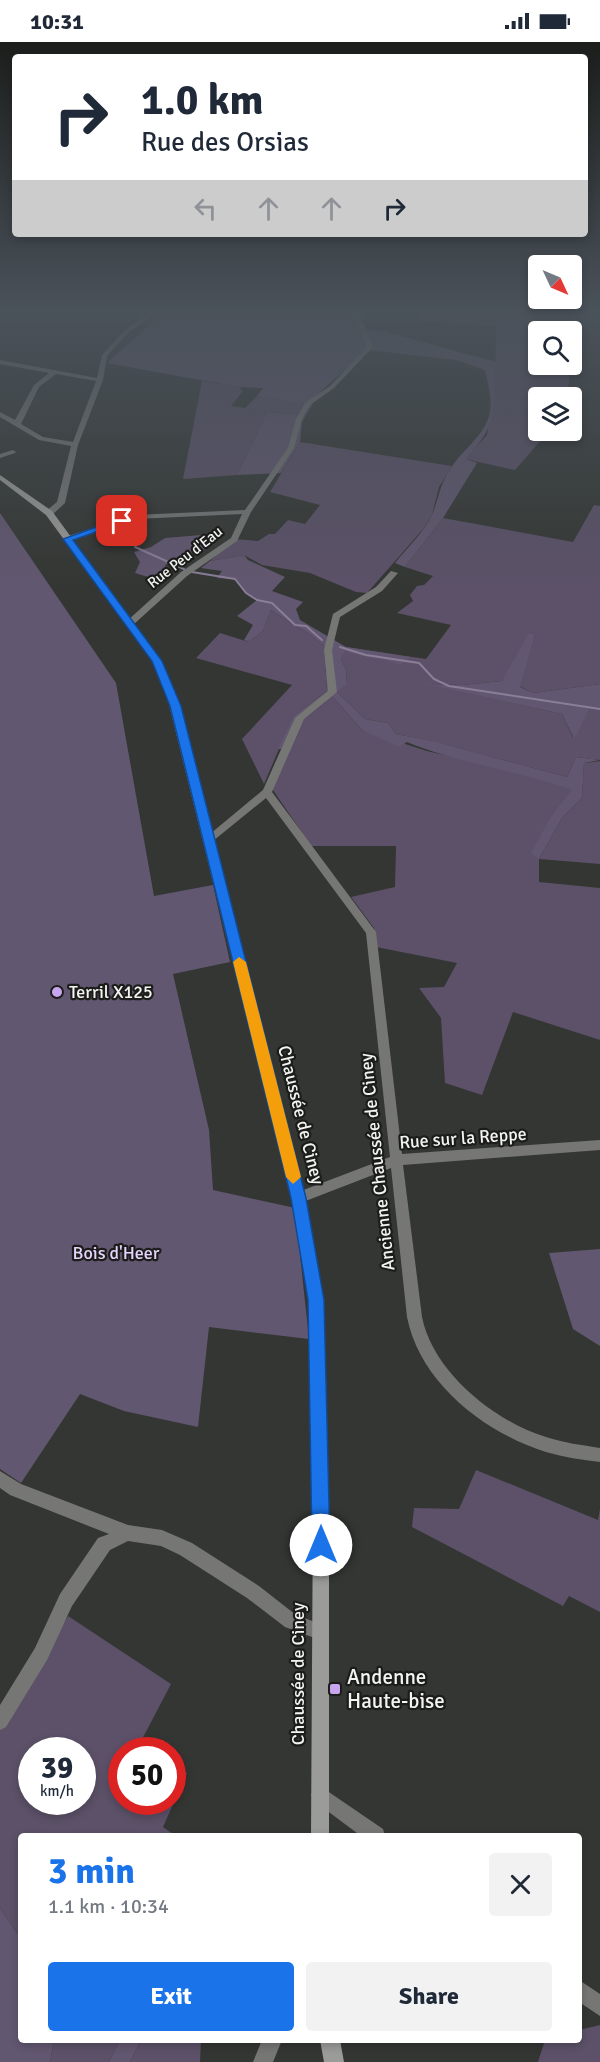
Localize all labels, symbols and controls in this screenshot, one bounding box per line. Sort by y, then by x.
text: 10:31 [30,8,84,35]
text: 1.0 km [141,75,264,126]
icon: right [42,78,120,156]
text: Rue des Orsias [141,126,309,159]
icon: left [189,192,222,225]
icon: ahead [252,192,285,225]
icon: ahead [315,192,348,225]
icon: right [378,192,411,225]
north arrow [528,255,582,309]
map controls [528,255,582,441]
button: search [528,321,582,375]
button: layers [528,387,582,441]
pin [96,495,147,546]
icon: arrive [105,504,138,537]
street label: Rue Peu d'Eau [144,522,226,592]
place label: Terril X125 [69,981,153,1003]
marker: Terril X125 [50,985,64,999]
street label: Chaussée de Ciney [273,1043,329,1187]
street label: Ancienne Chaussée de Ciney [355,1052,399,1272]
street label: Rue sur la Reppe [399,1123,527,1153]
park label: Bois d'Heer [73,1242,160,1264]
position arrow [289,1513,353,1577]
street label: Chaussée de Ciney [287,1602,309,1745]
place label: Andenne Haute-bise [347,1664,445,1714]
marker: Andenne Haute-bise [328,1682,342,1696]
speed limit sign: 50 [108,1737,186,1815]
text: 39 [41,1750,73,1787]
text: km/h [40,1782,74,1800]
text: 3 min [48,1849,135,1894]
button: close [489,1853,552,1916]
text: 1.1 km · 10:34 [48,1894,169,1919]
button: Exit [48,1962,294,2031]
button: Share [306,1962,552,2031]

